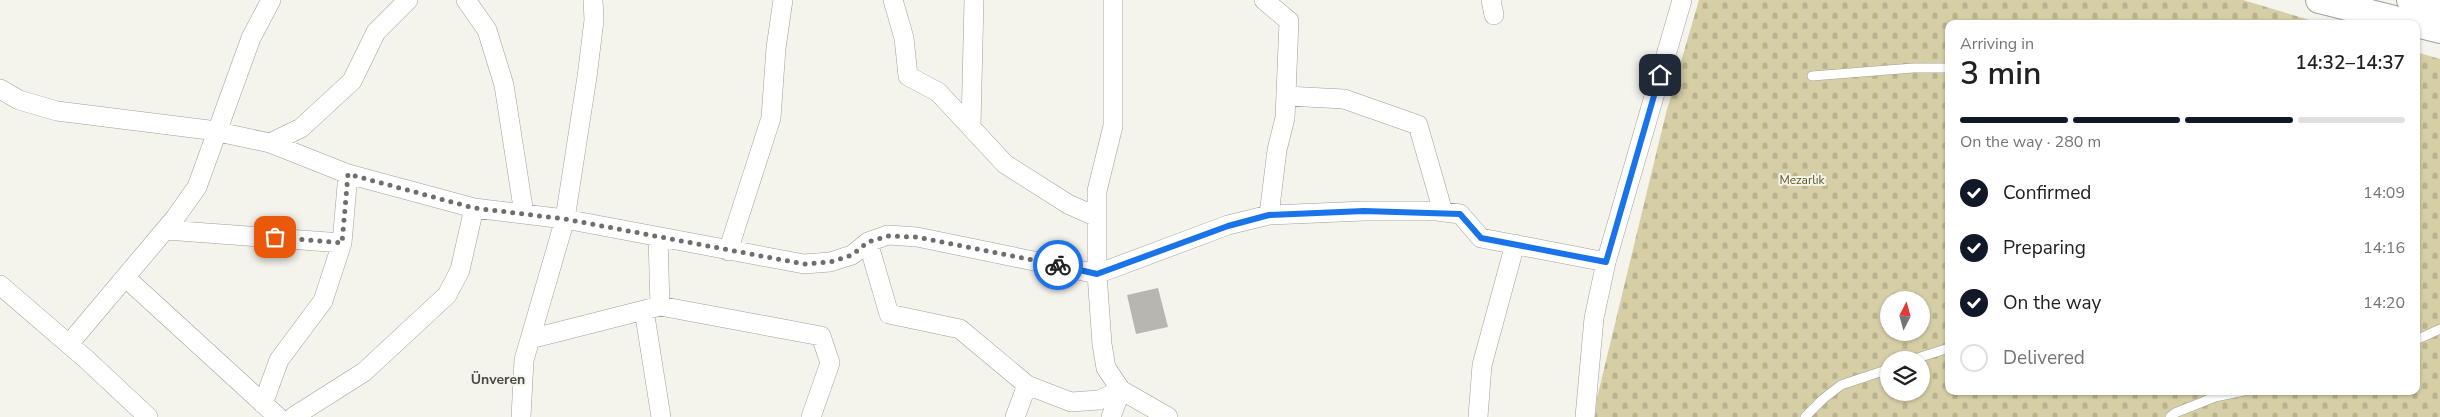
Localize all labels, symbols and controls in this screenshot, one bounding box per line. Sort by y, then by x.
text: Arriving in [1960,33,2034,55]
text: 14:32–14:37 [2295,50,2405,76]
text: 3 min [1960,52,2042,95]
pin [1639,54,1681,96]
icon: home [1646,61,1674,89]
text: On the way · 280 m [1960,131,2101,153]
park label: Mezarlık [1779,172,1826,188]
icon: check [1960,179,1988,207]
text: Confirmed [2003,180,2091,206]
text: 14:09 [2363,182,2405,204]
pin [254,216,296,258]
icon: bag [261,223,289,251]
icon: check [1960,234,1988,262]
text: Preparing [2003,235,2086,261]
text: 14:16 [2363,237,2405,259]
courier [1033,240,1083,290]
icon: bike [1044,251,1072,279]
icon: check [1960,289,1988,317]
text: On the way [2003,290,2101,316]
north arrow [1880,291,1930,341]
map controls [1880,291,1930,401]
text: 14:20 [2363,292,2405,314]
text: Delivered [2003,345,2085,371]
button: layers [1880,351,1930,401]
district label: Ünveren [471,370,525,389]

